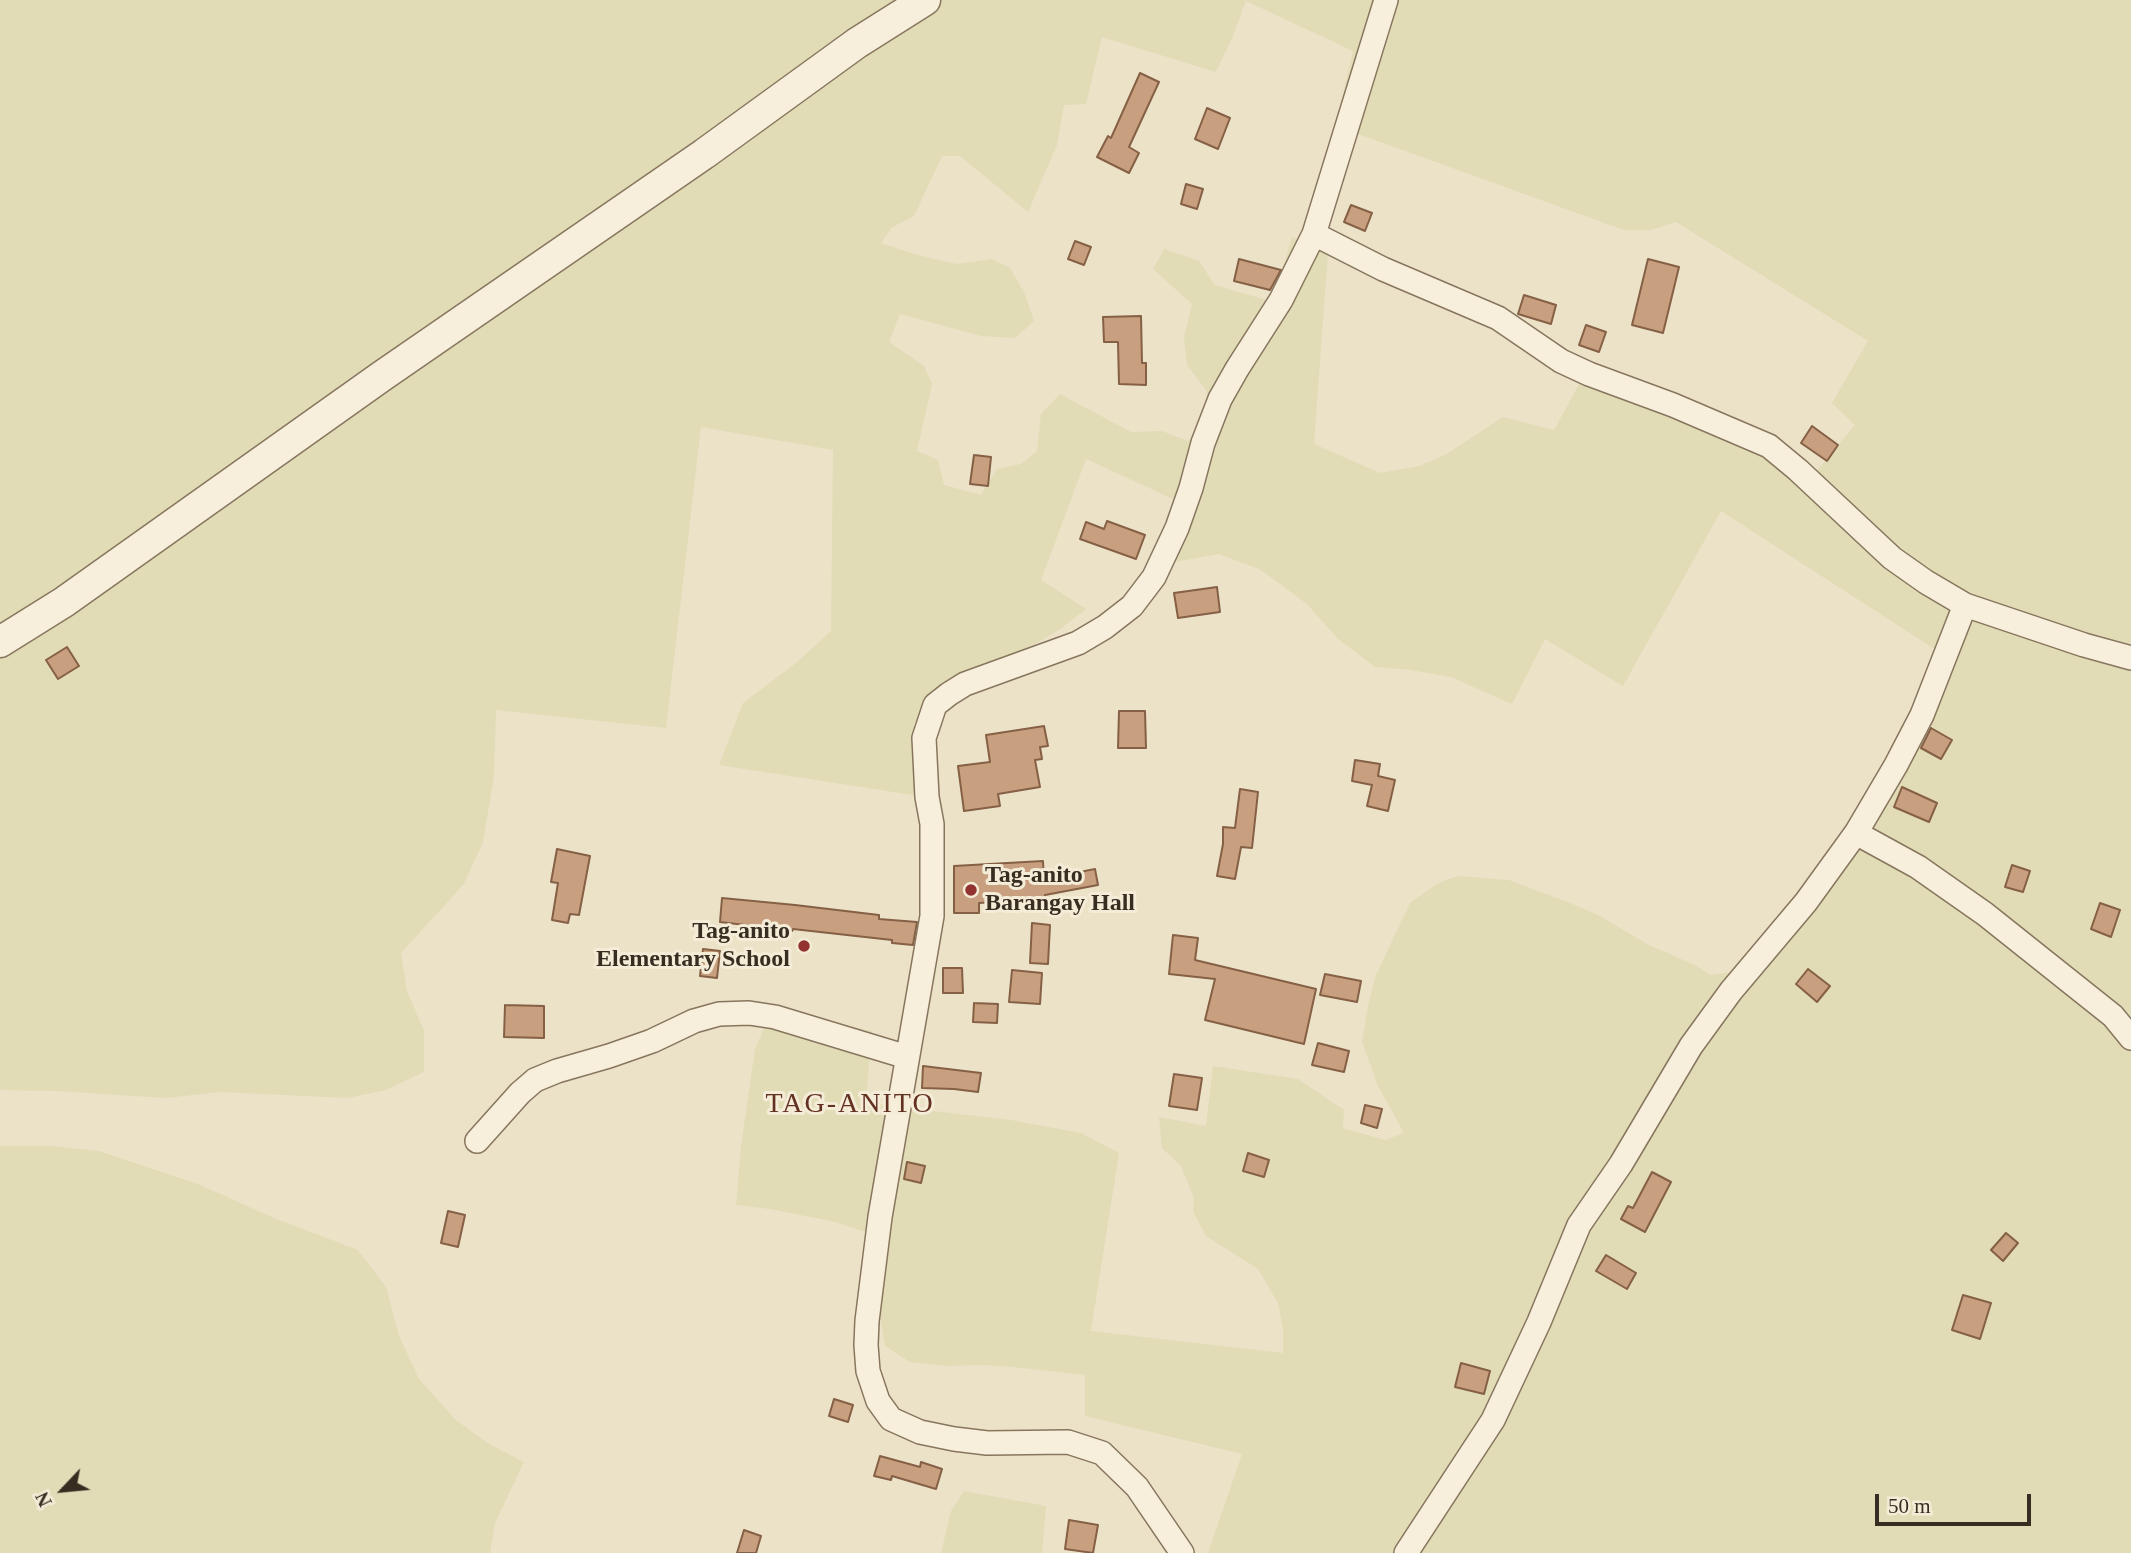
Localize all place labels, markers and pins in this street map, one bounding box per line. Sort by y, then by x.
place label: Tag-anito Barangay Hall [985,862,1135,918]
marker: Tag-anito Barangay Hall [963,882,979,898]
place label: Tag-anito Elementary School [596,918,790,974]
marker: Tag-anito Elementary School [796,938,812,954]

